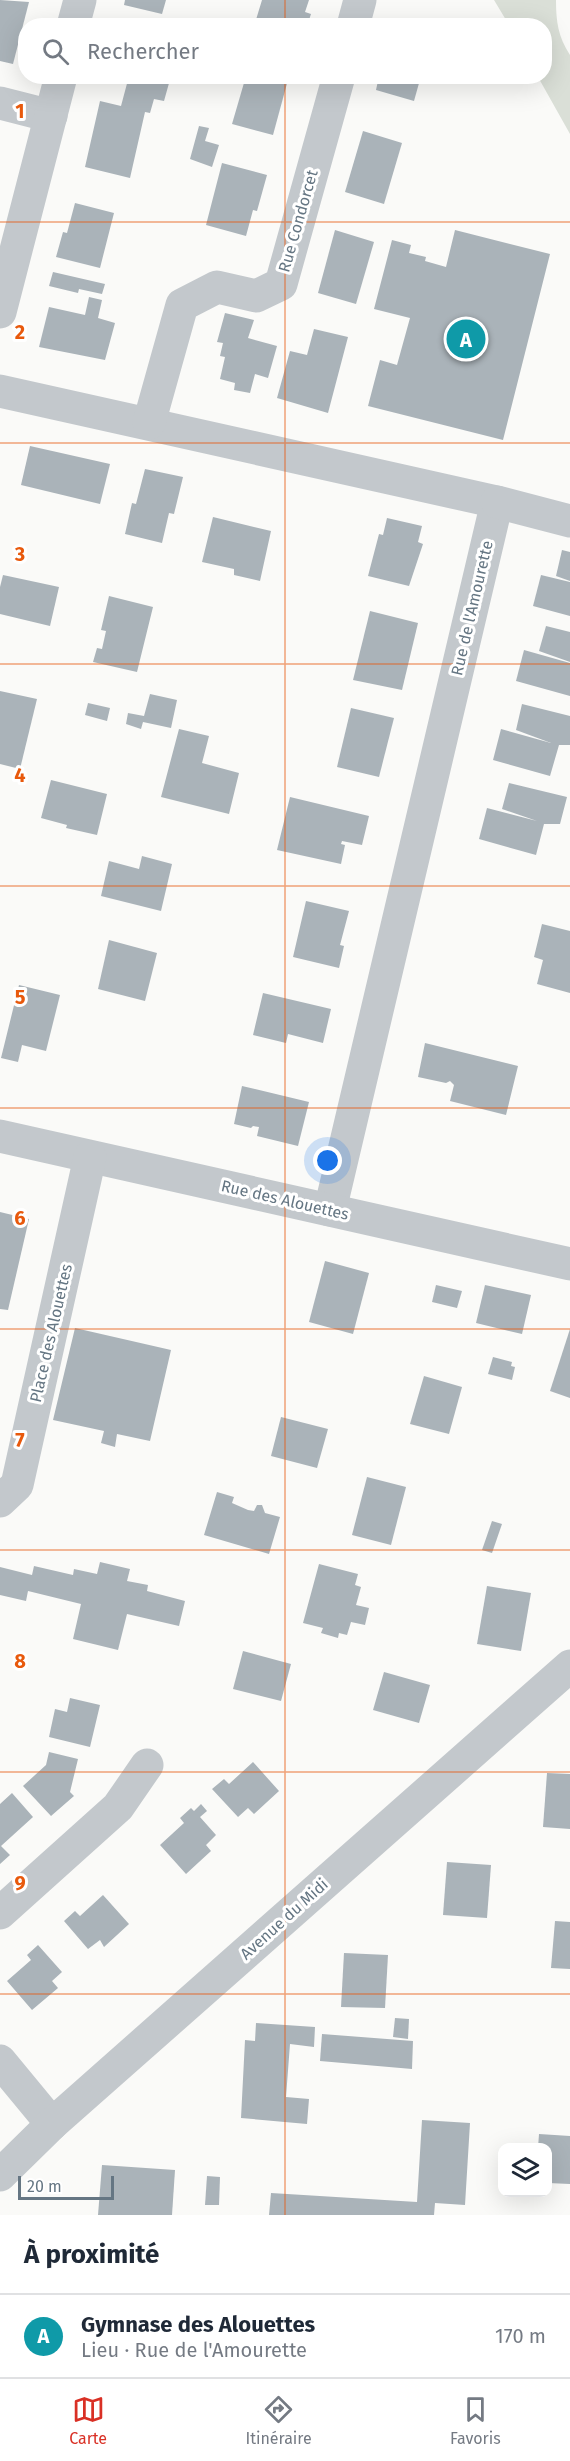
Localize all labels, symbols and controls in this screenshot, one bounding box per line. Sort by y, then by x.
search box [18,18,552,84]
icon: search [39,35,72,68]
text: Rechercher [87,38,199,65]
text: 1 [15,99,25,123]
street label: Rue Condorcet [274,167,322,274]
pin: A [446,316,486,362]
text: 2 [15,320,25,344]
street label: Rue de l'Amourette [447,539,497,677]
text: 3 [14,542,25,566]
text: 4 [14,763,26,787]
text: 5 [15,985,26,1009]
your location [313,1146,342,1175]
street label: Rue des Alouettes [219,1176,351,1224]
text: 6 [14,1206,26,1230]
street label: Place des Alouettes [26,1262,76,1404]
text: 7 [15,1428,25,1452]
text: 8 [14,1649,26,1673]
text: 9 [14,1871,26,1895]
street label: Avenue du Midi [236,1875,332,1963]
map controls [498,2143,552,2197]
button: layers [498,2143,552,2197]
scale bar [18,2173,114,2200]
text: 20 m [27,2177,62,2196]
text: À proximité [24,2239,159,2270]
text: Gymnase des Alouettes [81,2311,315,2338]
text: A [38,2324,49,2348]
text: 170 m [495,2324,546,2348]
text: Lieu · Rue de l'Amourette [81,2338,307,2362]
tab: Carte [69,2393,107,2448]
tab: Itinéraire [245,2393,312,2448]
tab: Favoris [450,2393,501,2448]

